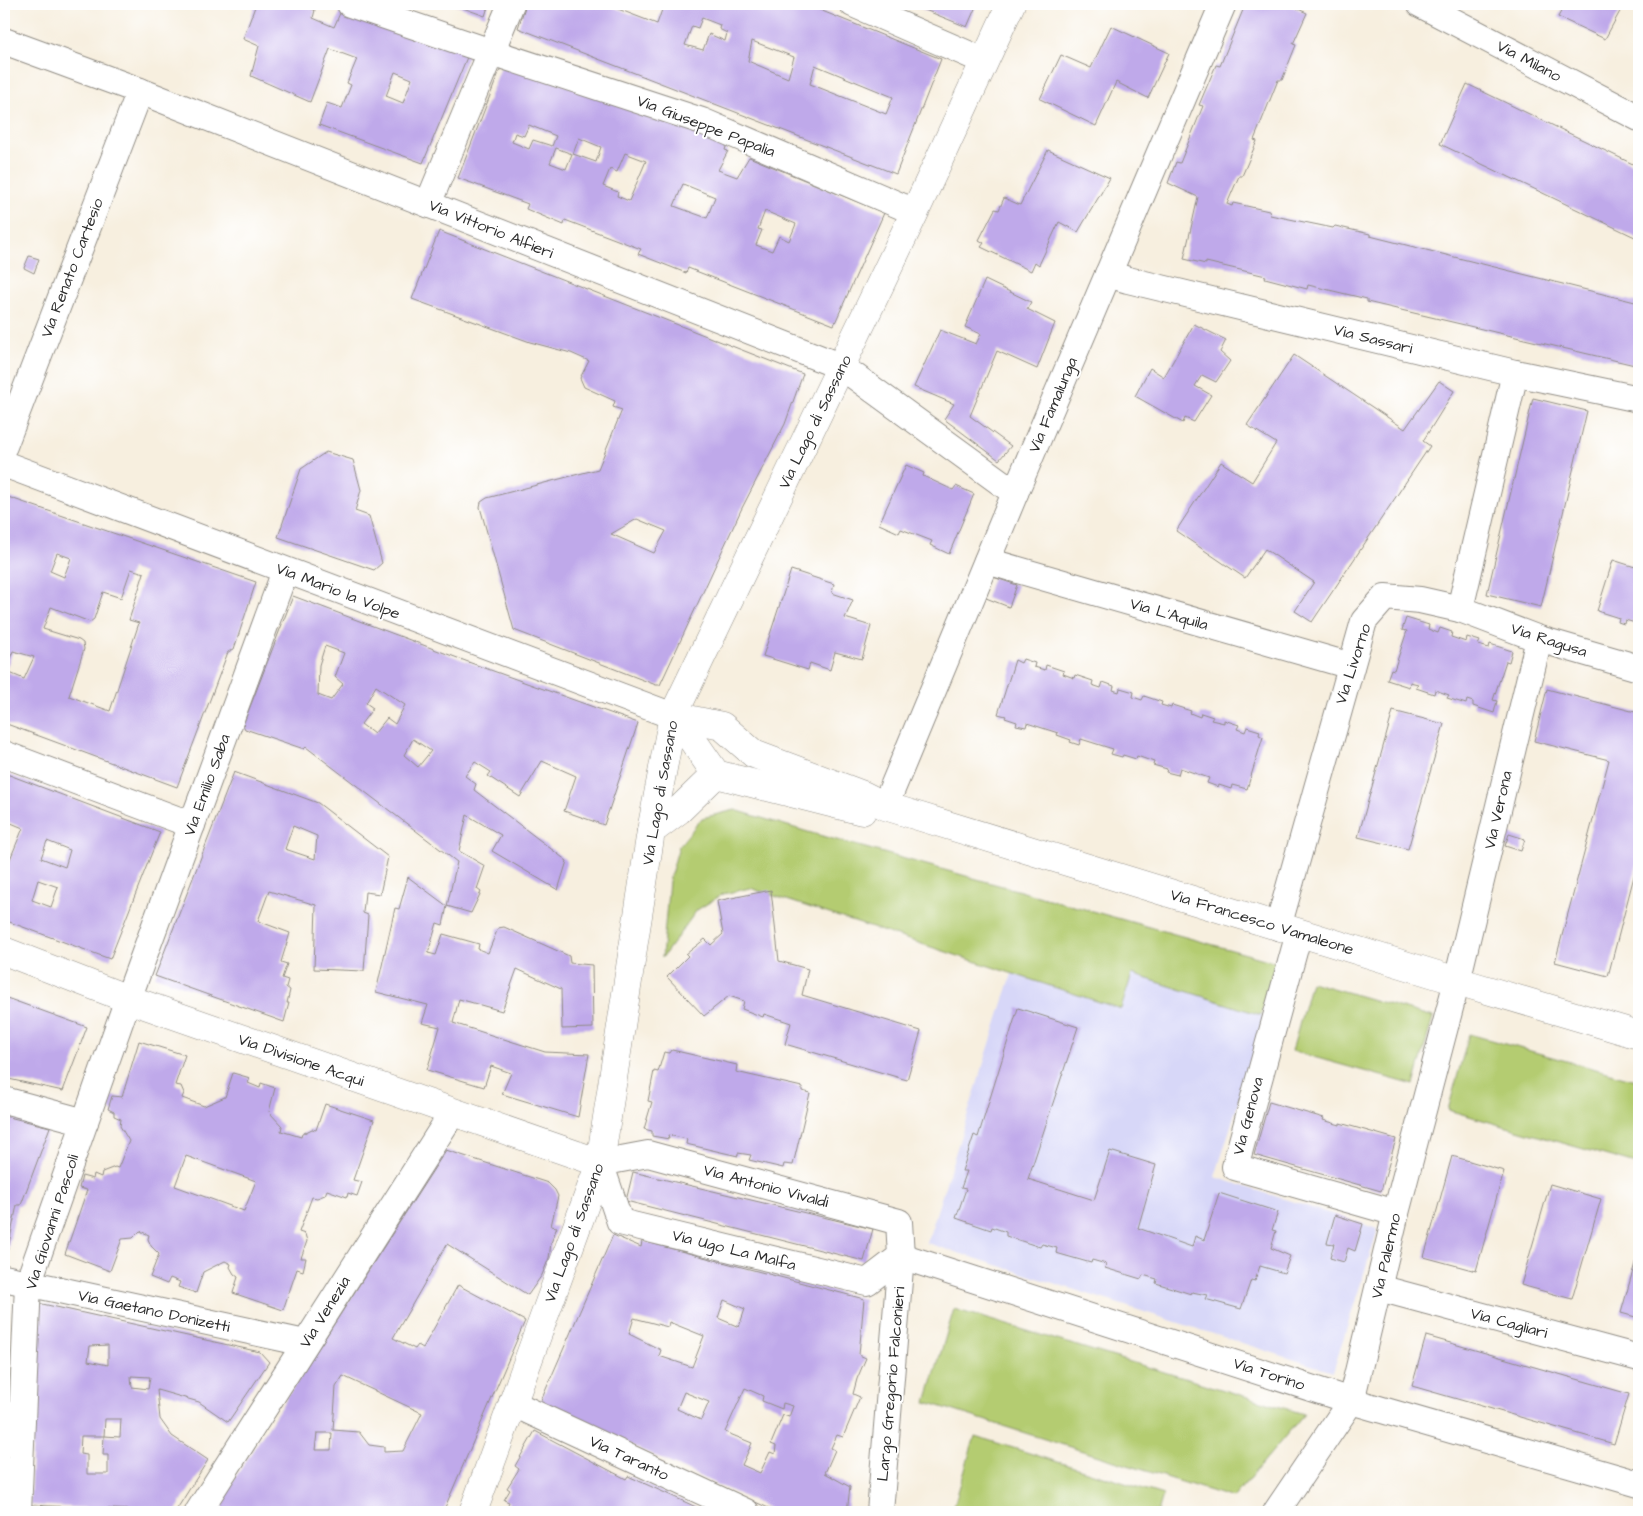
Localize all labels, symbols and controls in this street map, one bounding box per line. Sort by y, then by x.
street label: Via Milano [1493,35,1565,87]
street label: Via Giuseppe Papalia [634,89,778,163]
street label: Via Vittorio Alfieri [425,194,557,264]
street label: Via Renato Cartesio [35,195,109,341]
street label: Via Sassari [1331,319,1415,360]
street label: Via Lago di Sassano [773,351,858,493]
street label: Via Famalunga [1023,354,1084,457]
street label: Via Mario la Volpe [273,557,404,625]
street label: Via L'Aquila [1127,592,1211,636]
street label: Via Ragusa [1508,617,1590,664]
street label: Via Livorno [1330,621,1376,707]
street label: Via Lago di Sassano [636,719,685,867]
street label: Via Emilio Saba [178,731,236,839]
street label: Via Verona [1478,769,1518,851]
street label: Via Francesco Vamaleone [1167,884,1357,961]
street label: Via Divisione Acqui [235,1028,368,1092]
street label: Via Genova [1227,1074,1269,1158]
street label: Via Giovanni Pascoli [20,1151,84,1293]
street label: Via Antonio Vivaldi [701,1159,832,1213]
street label: Via Lago di Sassano [539,1160,610,1306]
street label: Via Palermo [1366,1211,1406,1301]
street label: Via Ugo La Malfa [670,1224,798,1277]
street label: Via Venezia [294,1272,356,1352]
street label: Via Gaetano Donizetti [76,1284,232,1338]
street label: Largo Gregorio Falconieri [872,1285,912,1482]
street label: Via Cagliari [1468,1302,1551,1345]
street label: Via Torino [1230,1352,1308,1396]
street label: Via Taranto [586,1430,672,1486]

